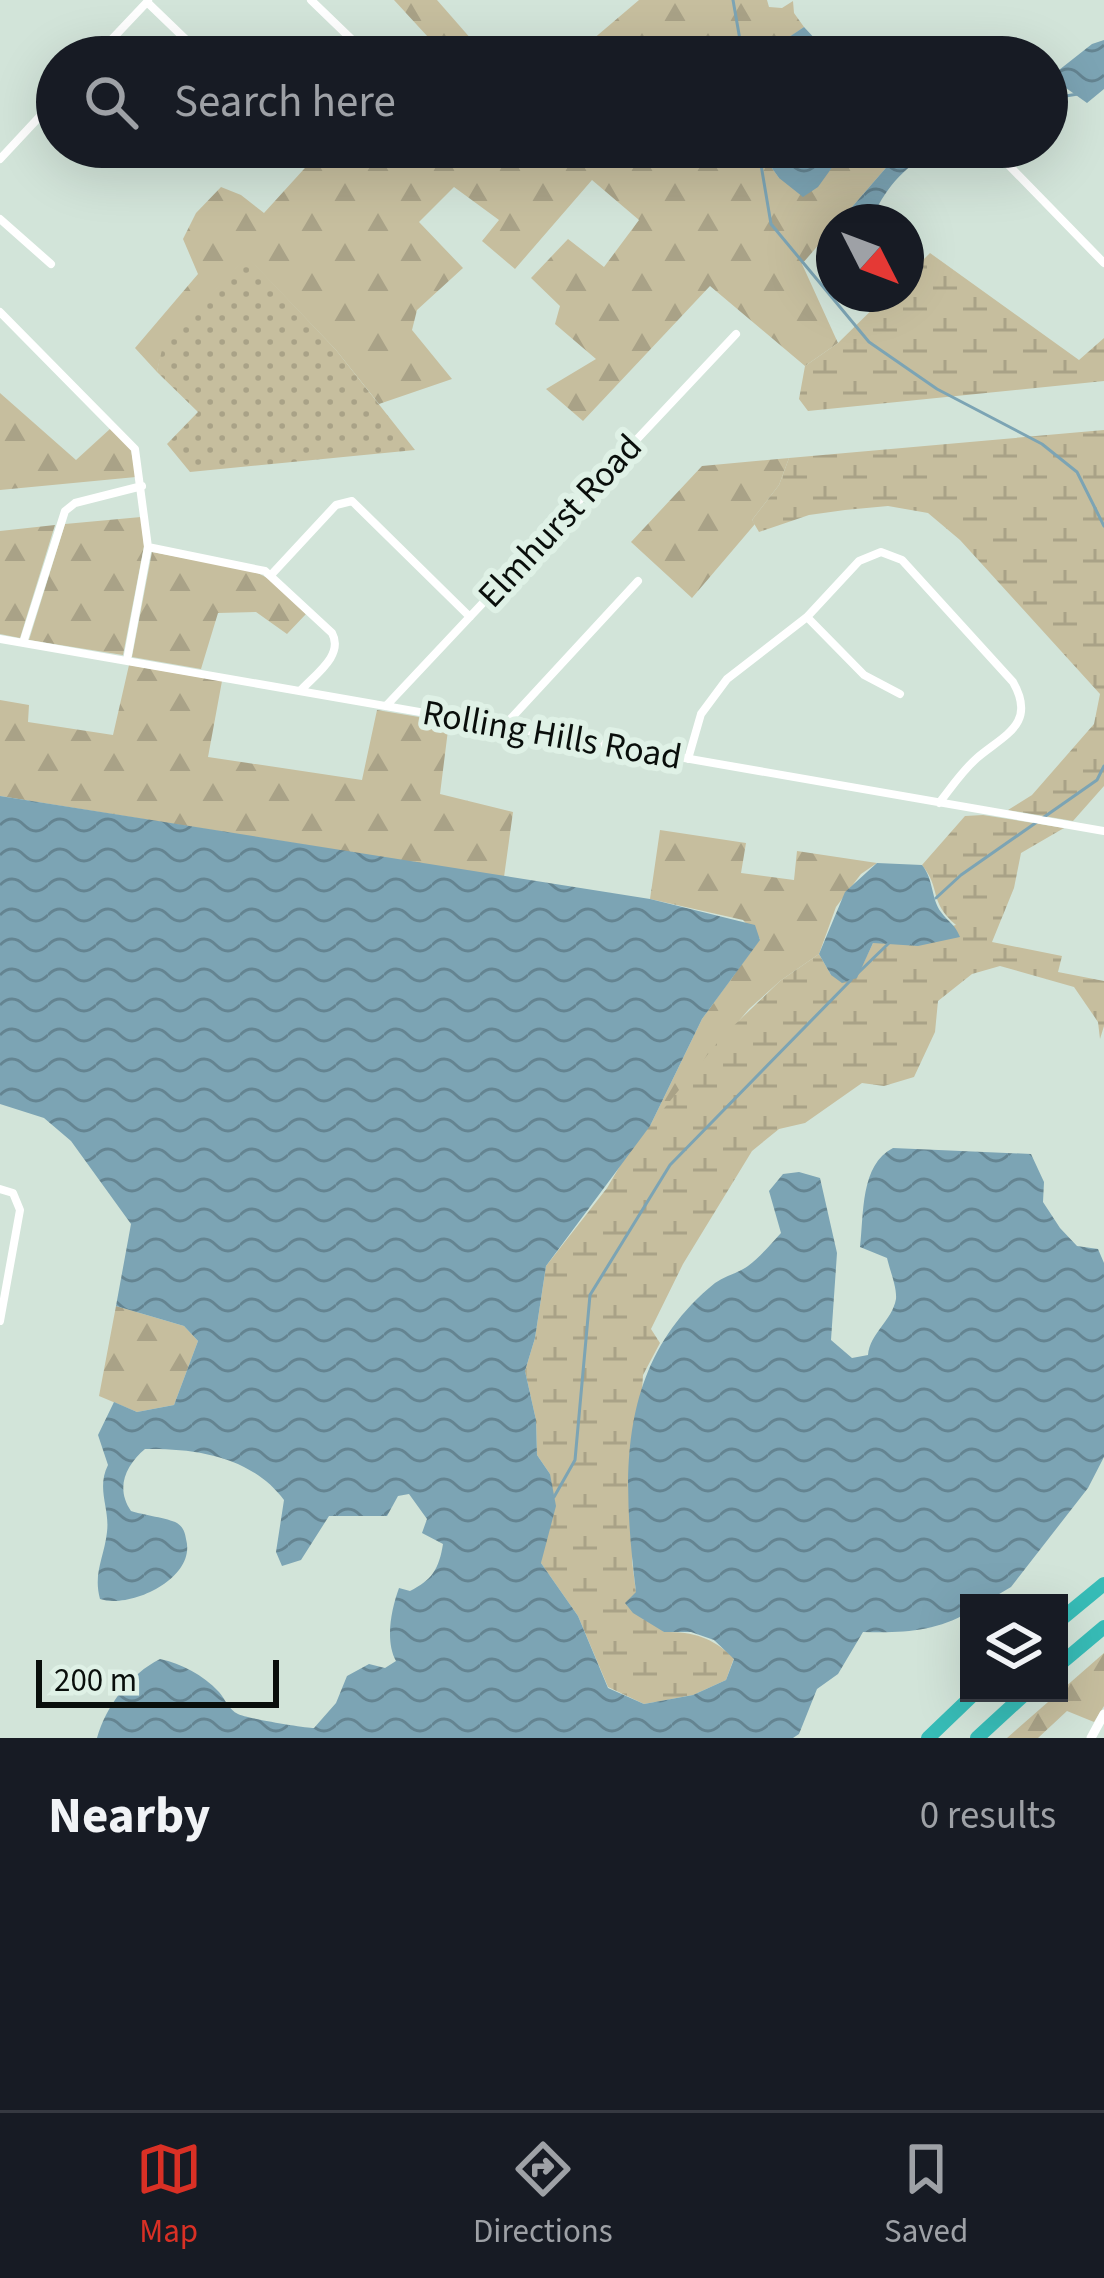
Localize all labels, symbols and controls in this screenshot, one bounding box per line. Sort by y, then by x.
search box [36,36,1068,168]
icon: search [78,69,144,135]
text: Search here [174,70,396,134]
north arrow [816,204,924,312]
street label: Elmhurst Road [466,423,654,619]
street label: Rolling Hills Road [419,687,685,783]
map controls [960,1594,1068,1702]
button: layers [960,1594,1068,1702]
scale bar [36,1654,279,1707]
text: 200 m [54,1657,137,1704]
text: Nearby [48,1780,210,1852]
text: 0 results [920,1788,1056,1844]
tab: Map [136,2136,202,2255]
tab: Directions [473,2136,613,2255]
tab: Saved [884,2136,968,2255]

